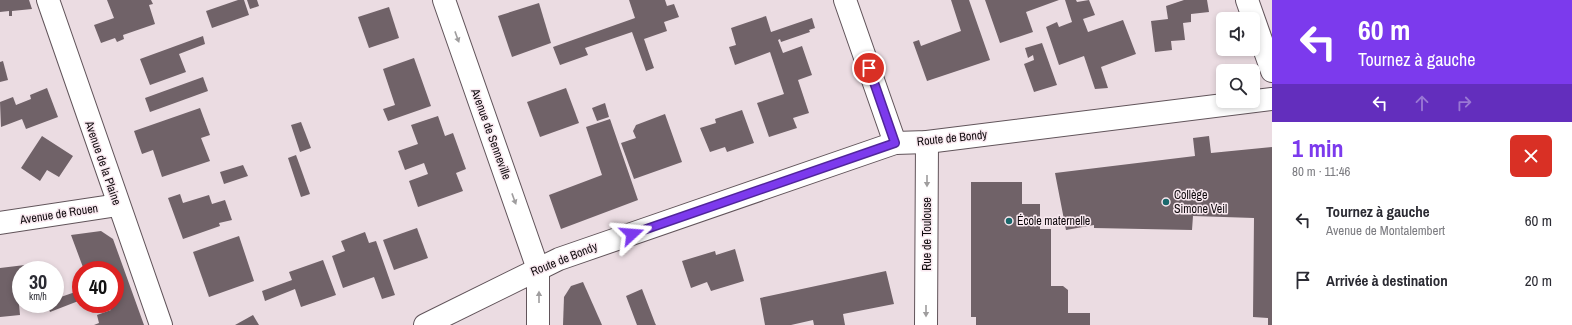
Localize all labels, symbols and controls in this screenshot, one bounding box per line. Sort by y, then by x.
text: 60 m [1358,11,1410,49]
map controls [1216,12,1260,108]
button: sound [1216,12,1260,56]
icon: left [1292,16,1344,68]
one-way arrow [454,31,460,43]
text: Tournez à gauche [1358,47,1475,72]
pin [852,51,886,85]
icon: arrive [858,57,880,79]
button: search [1216,64,1260,108]
street label: Avenue de Senneville [467,85,515,182]
icon: left [1369,92,1391,114]
icon: ahead [1411,92,1433,114]
icon: right [1453,92,1475,114]
street label: Avenue de la Plaine [81,118,125,207]
street label: Route de Bondy [916,126,988,150]
text: 1 min [1292,132,1343,164]
button: close [1510,135,1552,177]
text: 80 m · 11:46 [1292,163,1351,180]
one-way arrow [924,175,930,188]
place label: Collège Simone Veil [1174,187,1227,217]
one-way arrow [512,193,518,205]
street label: Rue de Toulouse [919,197,935,271]
marker: Collège Simone Veil [1161,197,1171,207]
street label: Avenue de Rouen [18,200,99,228]
text: Tournez à gauche [1326,201,1430,222]
icon: left [1292,209,1314,231]
text: 60 m [1525,210,1552,231]
position arrow [611,213,653,255]
place label: École maternelle [1017,213,1090,229]
marker: École maternelle [1004,216,1014,226]
text: Avenue de Montalembert [1326,222,1445,239]
street label: Route de Bondy [528,238,600,280]
speed limit sign: 40 [72,261,124,313]
text: 30 [29,268,47,295]
icon: arrive [1292,269,1314,291]
text: Arrivée à destination [1326,270,1448,291]
text: 20 m [1525,270,1552,291]
text: km/h [29,290,47,303]
one-way arrow [536,290,542,303]
one-way arrow [923,305,929,318]

